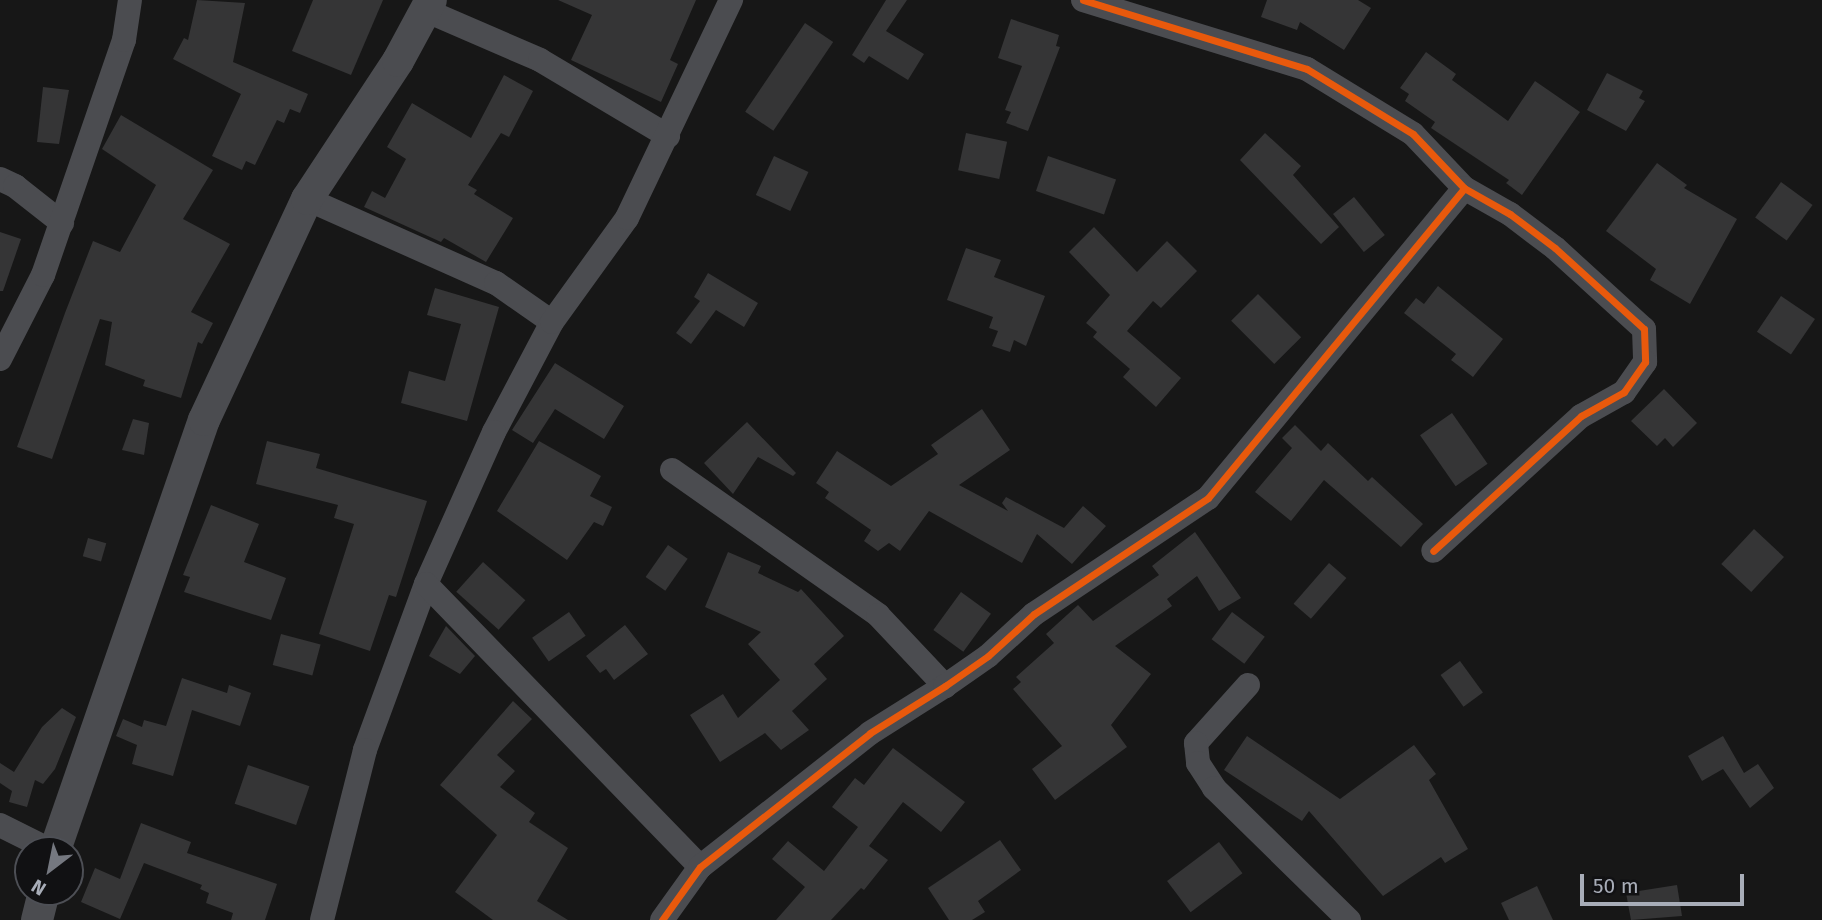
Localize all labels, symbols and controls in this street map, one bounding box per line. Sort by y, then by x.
north arrow [14,836,84,906]
scale bar [1584,860,1748,904]
text: 50 m [1593,873,1639,899]
text: N [27,874,50,901]

